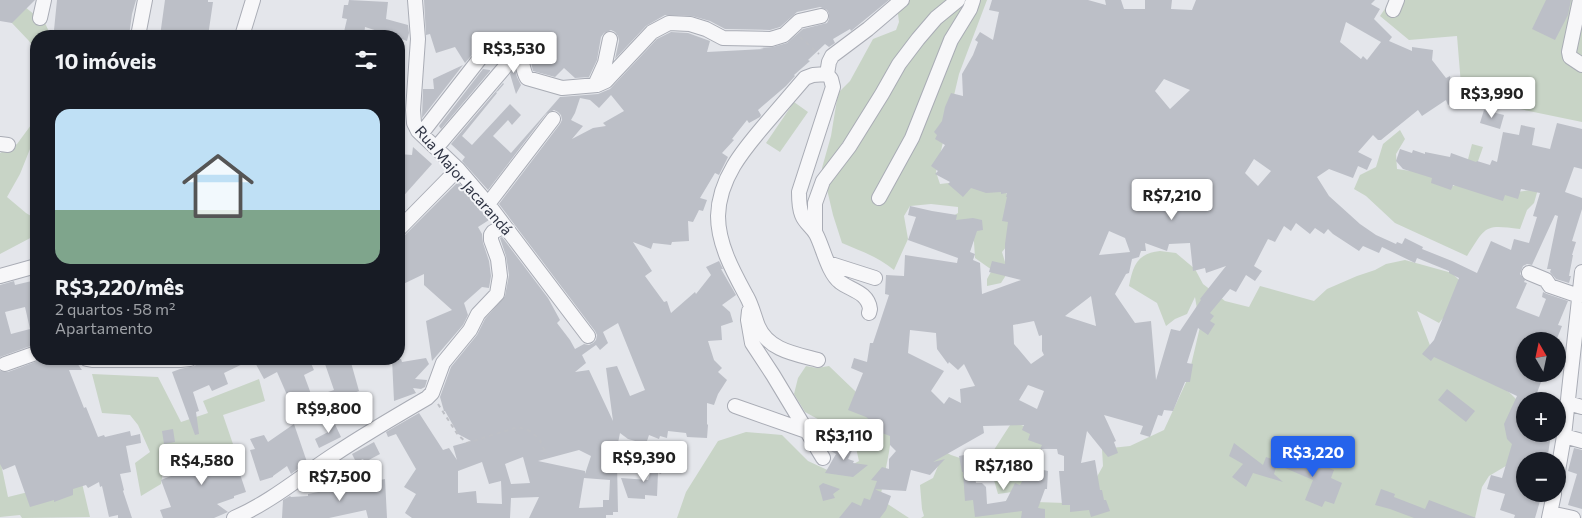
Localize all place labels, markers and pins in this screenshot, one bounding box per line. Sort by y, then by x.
pin: R$3,530 [468,32,560,74]
pin: R$3,990 [1446,76,1538,119]
pin: R$7,210 [1126,178,1218,221]
pin: R$9,800 [283,392,375,434]
pin: R$3,110 [798,418,890,461]
pin: R$3,220 [1267,436,1359,478]
pin: R$9,390 [598,440,690,483]
pin: R$4,580 [156,444,248,486]
pin: R$7,180 [958,448,1050,491]
pin: R$7,500 [294,460,386,502]

